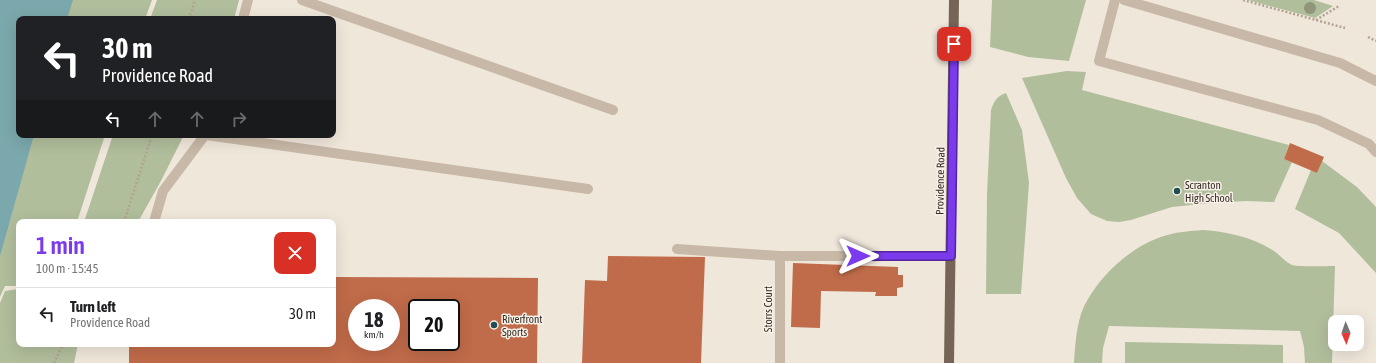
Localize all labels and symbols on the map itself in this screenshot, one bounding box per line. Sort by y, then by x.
pin [937,27,971,61]
street label: Providence Road [933,147,947,215]
place label: Scranton High School [1185,179,1233,204]
marker: Scranton High School [1172,186,1182,196]
position arrow [837,235,879,277]
street label: Storrs Court [762,286,774,332]
speed limit sign: 20 [408,299,460,351]
place label: Riverfront Sports [502,313,543,338]
north arrow [1328,315,1364,351]
marker: Riverfront Sports [489,320,499,330]

